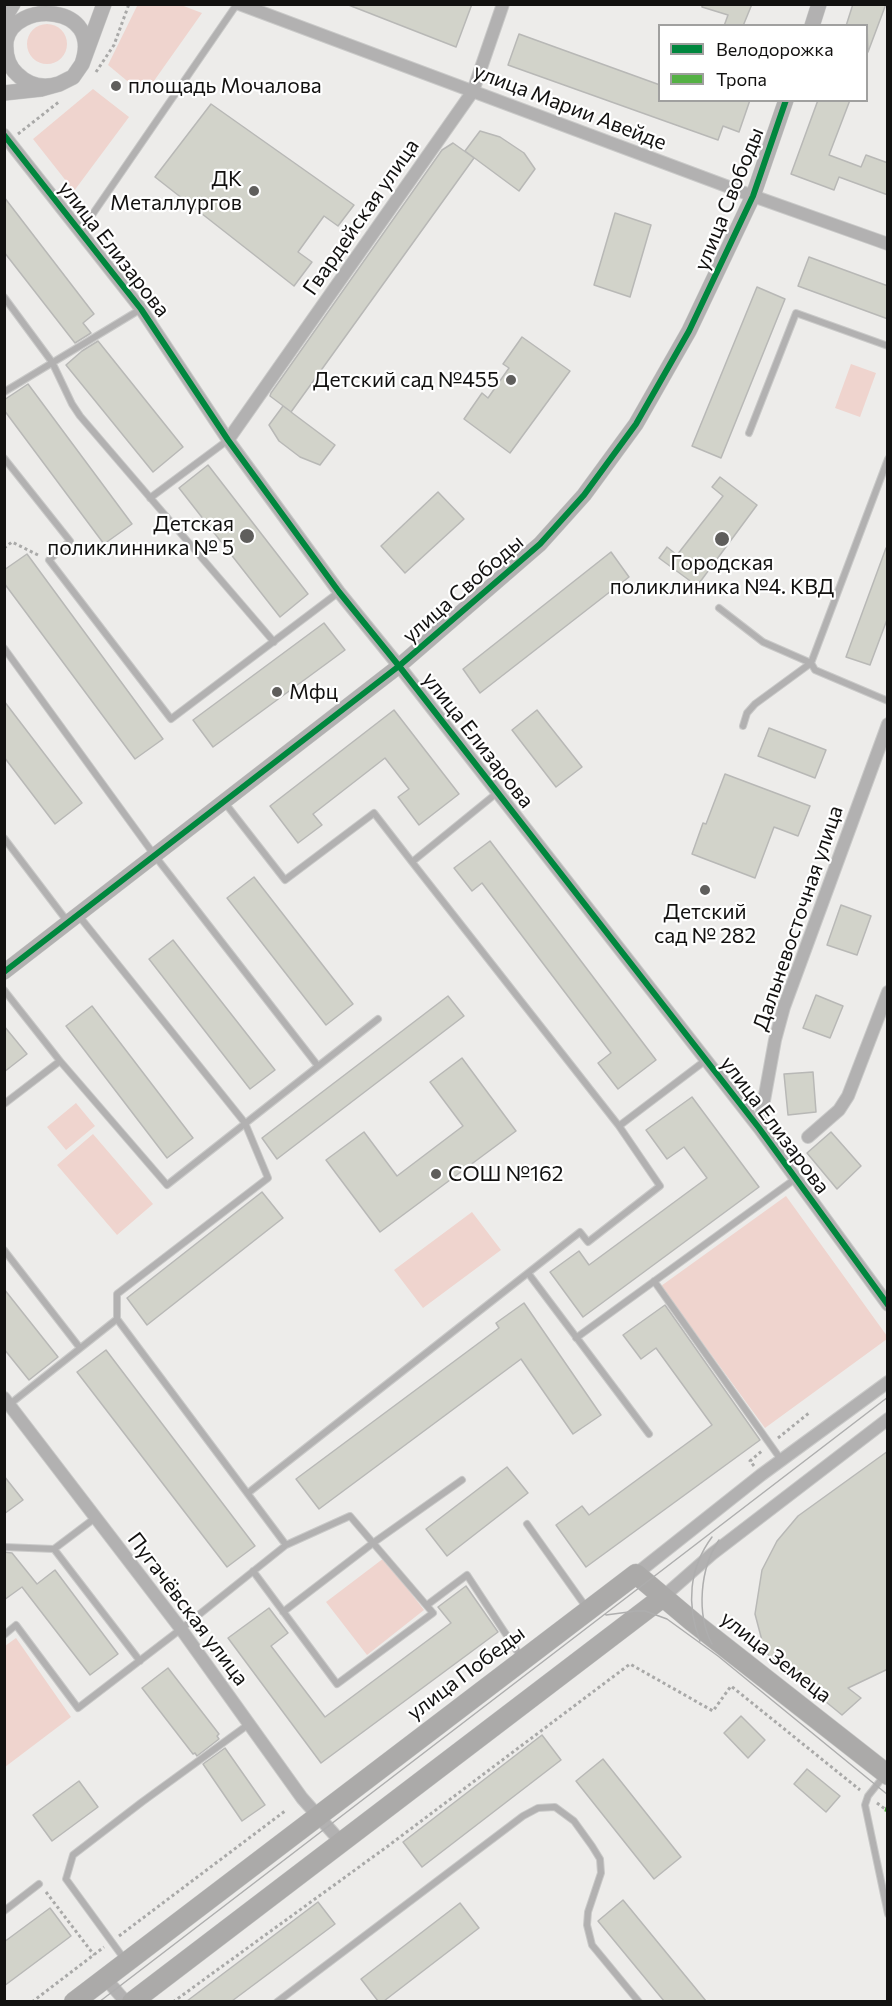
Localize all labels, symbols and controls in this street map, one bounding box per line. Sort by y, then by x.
legend [658,24,868,102]
text: Велодорожка [716,38,834,60]
street label: улица Марии Авейде [470,59,670,155]
text: Тропа [716,68,767,90]
place label: площадь Мочалова [128,73,322,99]
marker: площадь Мочалова [109,79,123,93]
street label: улица Свободы [689,124,769,274]
street label: Гвардейская улица [298,134,424,300]
place label: ДК Металлургов [110,166,242,216]
street label: улица Елизарова [53,176,175,322]
marker: ДК Металлургов [247,184,261,198]
place label: Детский сад №455 [313,367,499,393]
marker: Детский сад №455 [504,373,518,387]
place label: Детская поликлинника № 5 [47,511,234,561]
marker: Детская поликлинника № 5 [238,527,256,545]
street label: улица Свободы [397,530,529,648]
marker: Городская поликлиника №4. КВД [713,530,731,548]
place label: Городская поликлиника №4. КВД [610,550,834,600]
street label: улица Елизарова [417,667,539,813]
place label: Мфц [289,679,338,705]
marker: Мфц [270,685,284,699]
street label: Дальневосточная улица [748,802,848,1034]
marker: Детский сад № 282 [698,883,712,897]
place label: Детский сад № 282 [654,899,756,949]
street label: улица Елизарова [715,1051,835,1199]
place label: СОШ №162 [448,1161,563,1187]
marker: СОШ №162 [429,1167,443,1181]
street label: Пугачёвская улица [122,1528,254,1690]
street label: улица Земеца [716,1606,836,1708]
street label: улица Победы [402,1621,530,1725]

